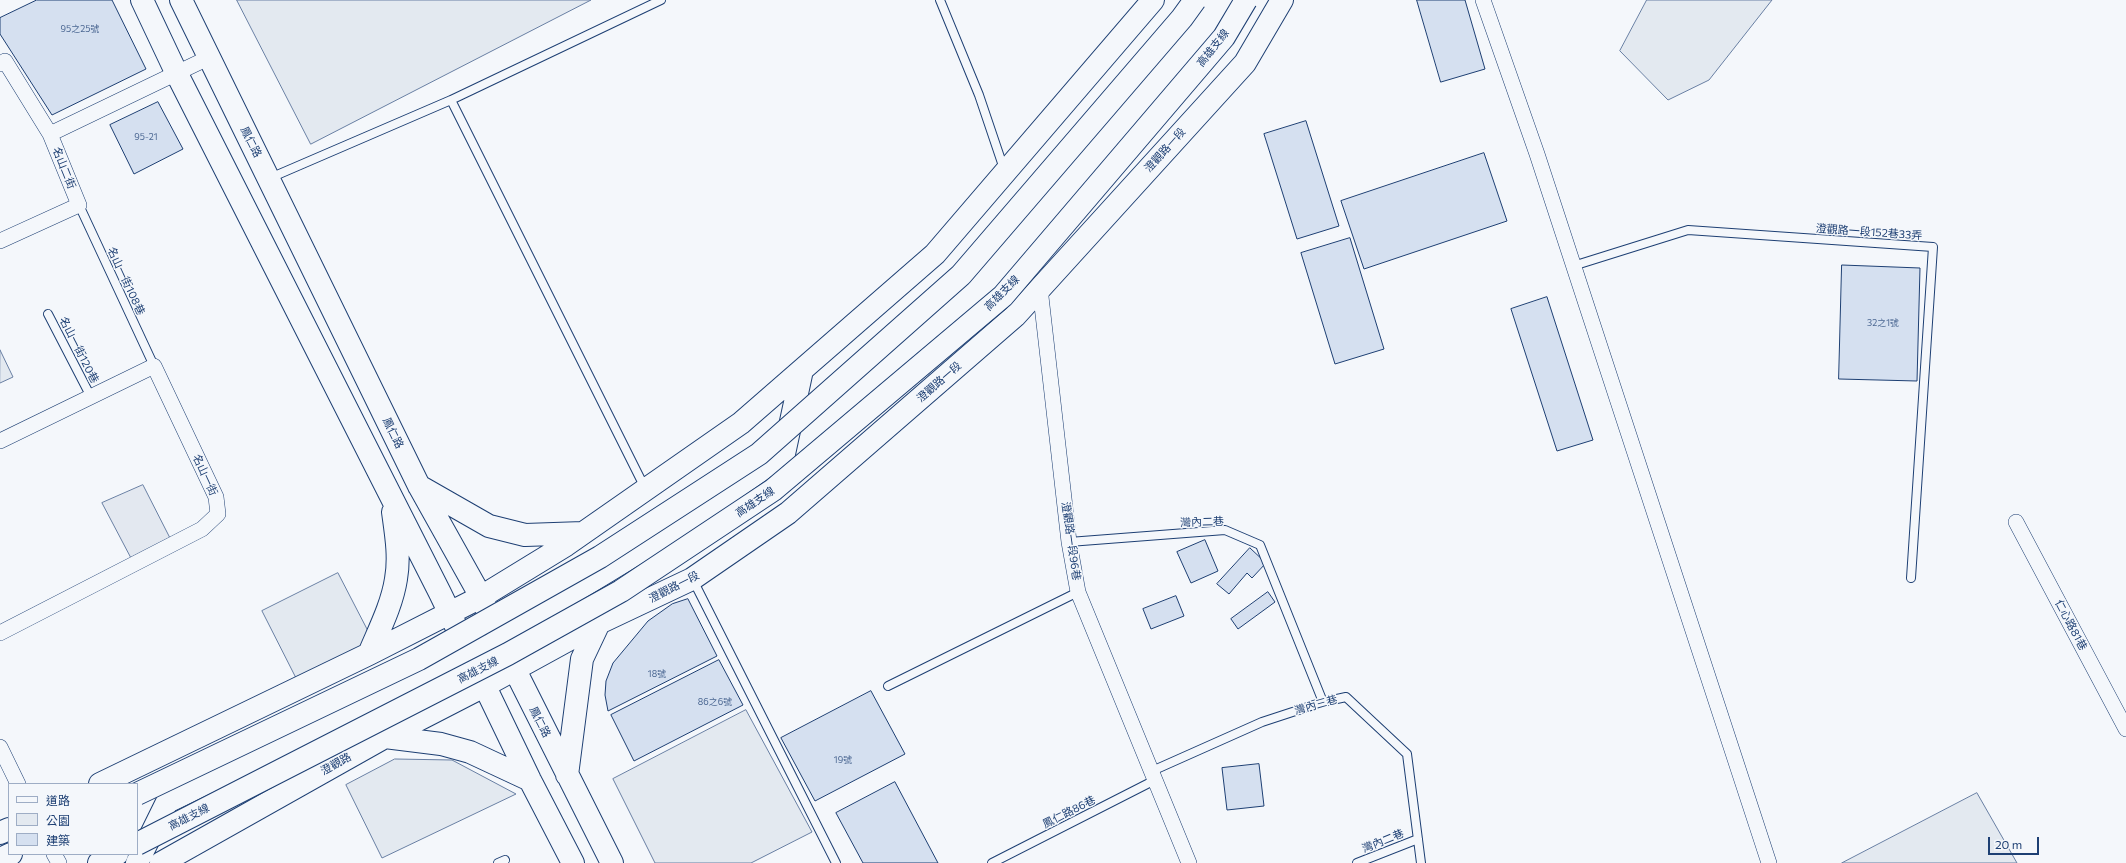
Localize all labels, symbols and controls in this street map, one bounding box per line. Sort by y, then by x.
house number: 95之25號 [61,24,99,34]
street label: 高雄支線 [1194,27,1232,69]
street label: 鳳仁路 [238,124,264,160]
street label: 澄觀路一段 [1142,125,1188,175]
house number: 95-21 [134,132,158,142]
street label: 名山二街 [50,145,78,191]
street label: 澄觀路一段152巷33弄 [1815,222,1923,242]
street label: 名山一街108巷 [104,245,148,317]
street label: 高雄支線 [982,273,1022,313]
street label: 名山一街120巷 [57,315,101,385]
house number: 32之1號 [1867,318,1899,328]
street label: 澄觀路一段 [914,359,964,405]
street label: 鳳仁路 [380,415,406,451]
street label: 名山一街 [190,452,220,498]
street label: 高雄支線 [733,484,777,520]
street label: 澄觀路一段96巷 [1059,501,1083,581]
street label: 灣內二巷 [1180,515,1224,529]
street label: 澄觀路一段 [647,569,701,605]
street label: 仁心路81巷 [2052,597,2090,653]
street label: 高雄支線 [455,654,501,686]
house number: 18號 [648,669,666,679]
street label: 灣內三巷 [1293,693,1339,717]
house number: 86之6號 [698,697,732,707]
street label: 鳳仁路 [527,704,553,740]
street label: 澄觀路 [318,750,354,778]
house number: 19號 [834,755,852,765]
legend [8,783,138,855]
text: 道路 [46,793,70,807]
street label: 鳳仁路86巷 [1040,793,1098,831]
street label: 高雄支線 [166,801,212,833]
text: 公園 [46,813,70,827]
street label: 灣內二巷 [1360,827,1406,855]
scale bar [1990,829,2041,855]
text: 建築 [46,833,70,847]
text: 20 m [1995,837,2022,851]

